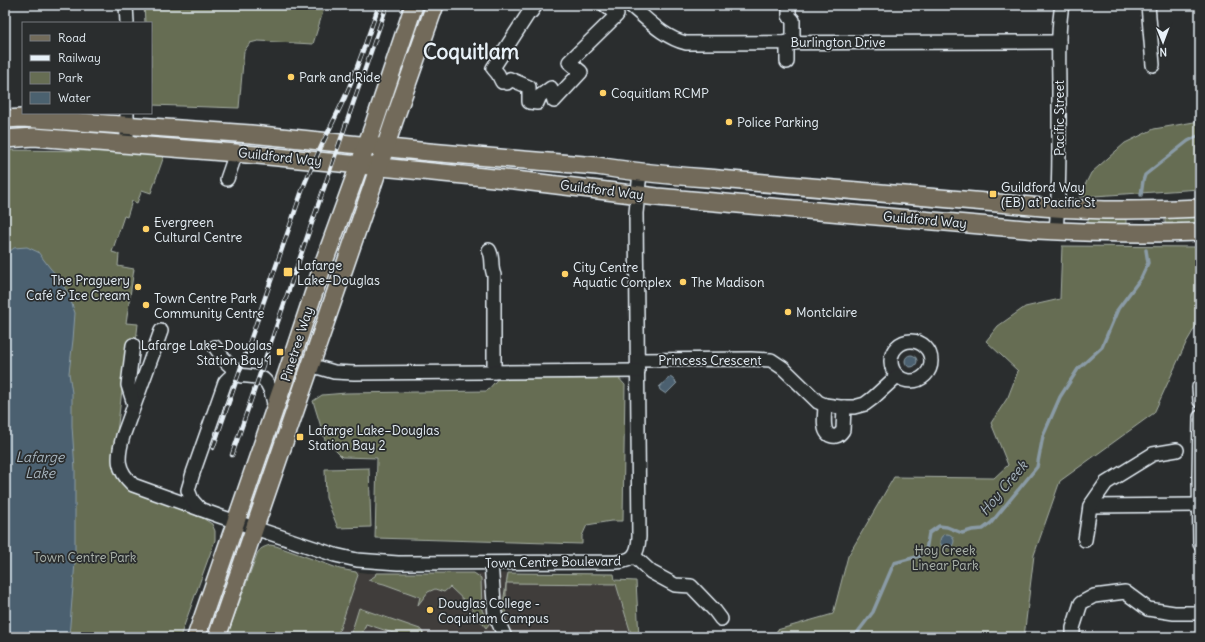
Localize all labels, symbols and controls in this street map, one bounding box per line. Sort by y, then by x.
legend [22,22,152,114]
north arrow [1143,22,1183,62]
text: Road [58,30,86,45]
street label: Burlington Drive [790,34,886,51]
district label: Coquitlam [423,38,520,65]
text: N [1159,45,1167,59]
text: Railway [58,50,101,65]
place label: Park and Ride [299,69,380,86]
text: Park [58,70,83,85]
marker: Park and Ride [286,72,296,82]
street label: Pacific Street [1051,79,1068,156]
place label: Coquitlam RCMP [611,85,709,102]
marker: Coquitlam RCMP [598,88,608,98]
text: Water [58,90,91,105]
place label: Police Parking [737,114,819,131]
marker: Police Parking [724,117,734,127]
street label: Guildford Way [237,144,323,170]
street label: Guildford Way [559,176,645,204]
place label: Guildford Way (EB) at Pacific St [1001,179,1096,211]
marker: Guildford Way (EB) at Pacific St [988,189,998,199]
street label: Guildford Way [882,208,968,232]
place label: Evergreen Cultural Centre [154,214,242,246]
marker: Evergreen Cultural Centre [141,224,151,234]
place label: Lafarge Lake–Douglas [297,257,380,289]
place label: City Centre Aquatic Complex [573,259,672,291]
marker: Lafarge Lake–Douglas [282,266,294,278]
marker: City Centre Aquatic Complex [560,269,570,279]
place label: The Praguery Café & Ice Cream [26,272,130,304]
place label: The Madison [691,274,765,291]
marker: The Madison [678,277,688,287]
marker: The Praguery Café & Ice Cream [133,282,143,292]
place label: Town Centre Park Community Centre [154,290,264,322]
marker: Town Centre Park Community Centre [141,300,151,310]
street label: Pinetree Way [277,304,317,384]
place label: Montclaire [796,304,857,321]
marker: Montclaire [783,307,793,317]
place label: Lafarge Lake–Douglas Station Bay 1 [141,337,272,369]
marker: Lafarge Lake–Douglas Station Bay 1 [275,347,285,357]
street label: Princess Crescent [658,352,762,369]
place label: Lafarge Lake–Douglas Station Bay 2 [308,422,439,454]
marker: Lafarge Lake–Douglas Station Bay 2 [295,432,305,442]
water label: Lafarge Lake [16,448,66,482]
water label: Hoy Creek [975,456,1032,519]
park label: Hoy Creek Linear Park [911,542,979,574]
park label: Town Centre Park [34,549,137,566]
street label: Town Centre Boulevard [485,552,621,572]
place label: Douglas College - Coquitlam Campus [438,595,549,627]
marker: Douglas College - Coquitlam Campus [425,605,435,615]

